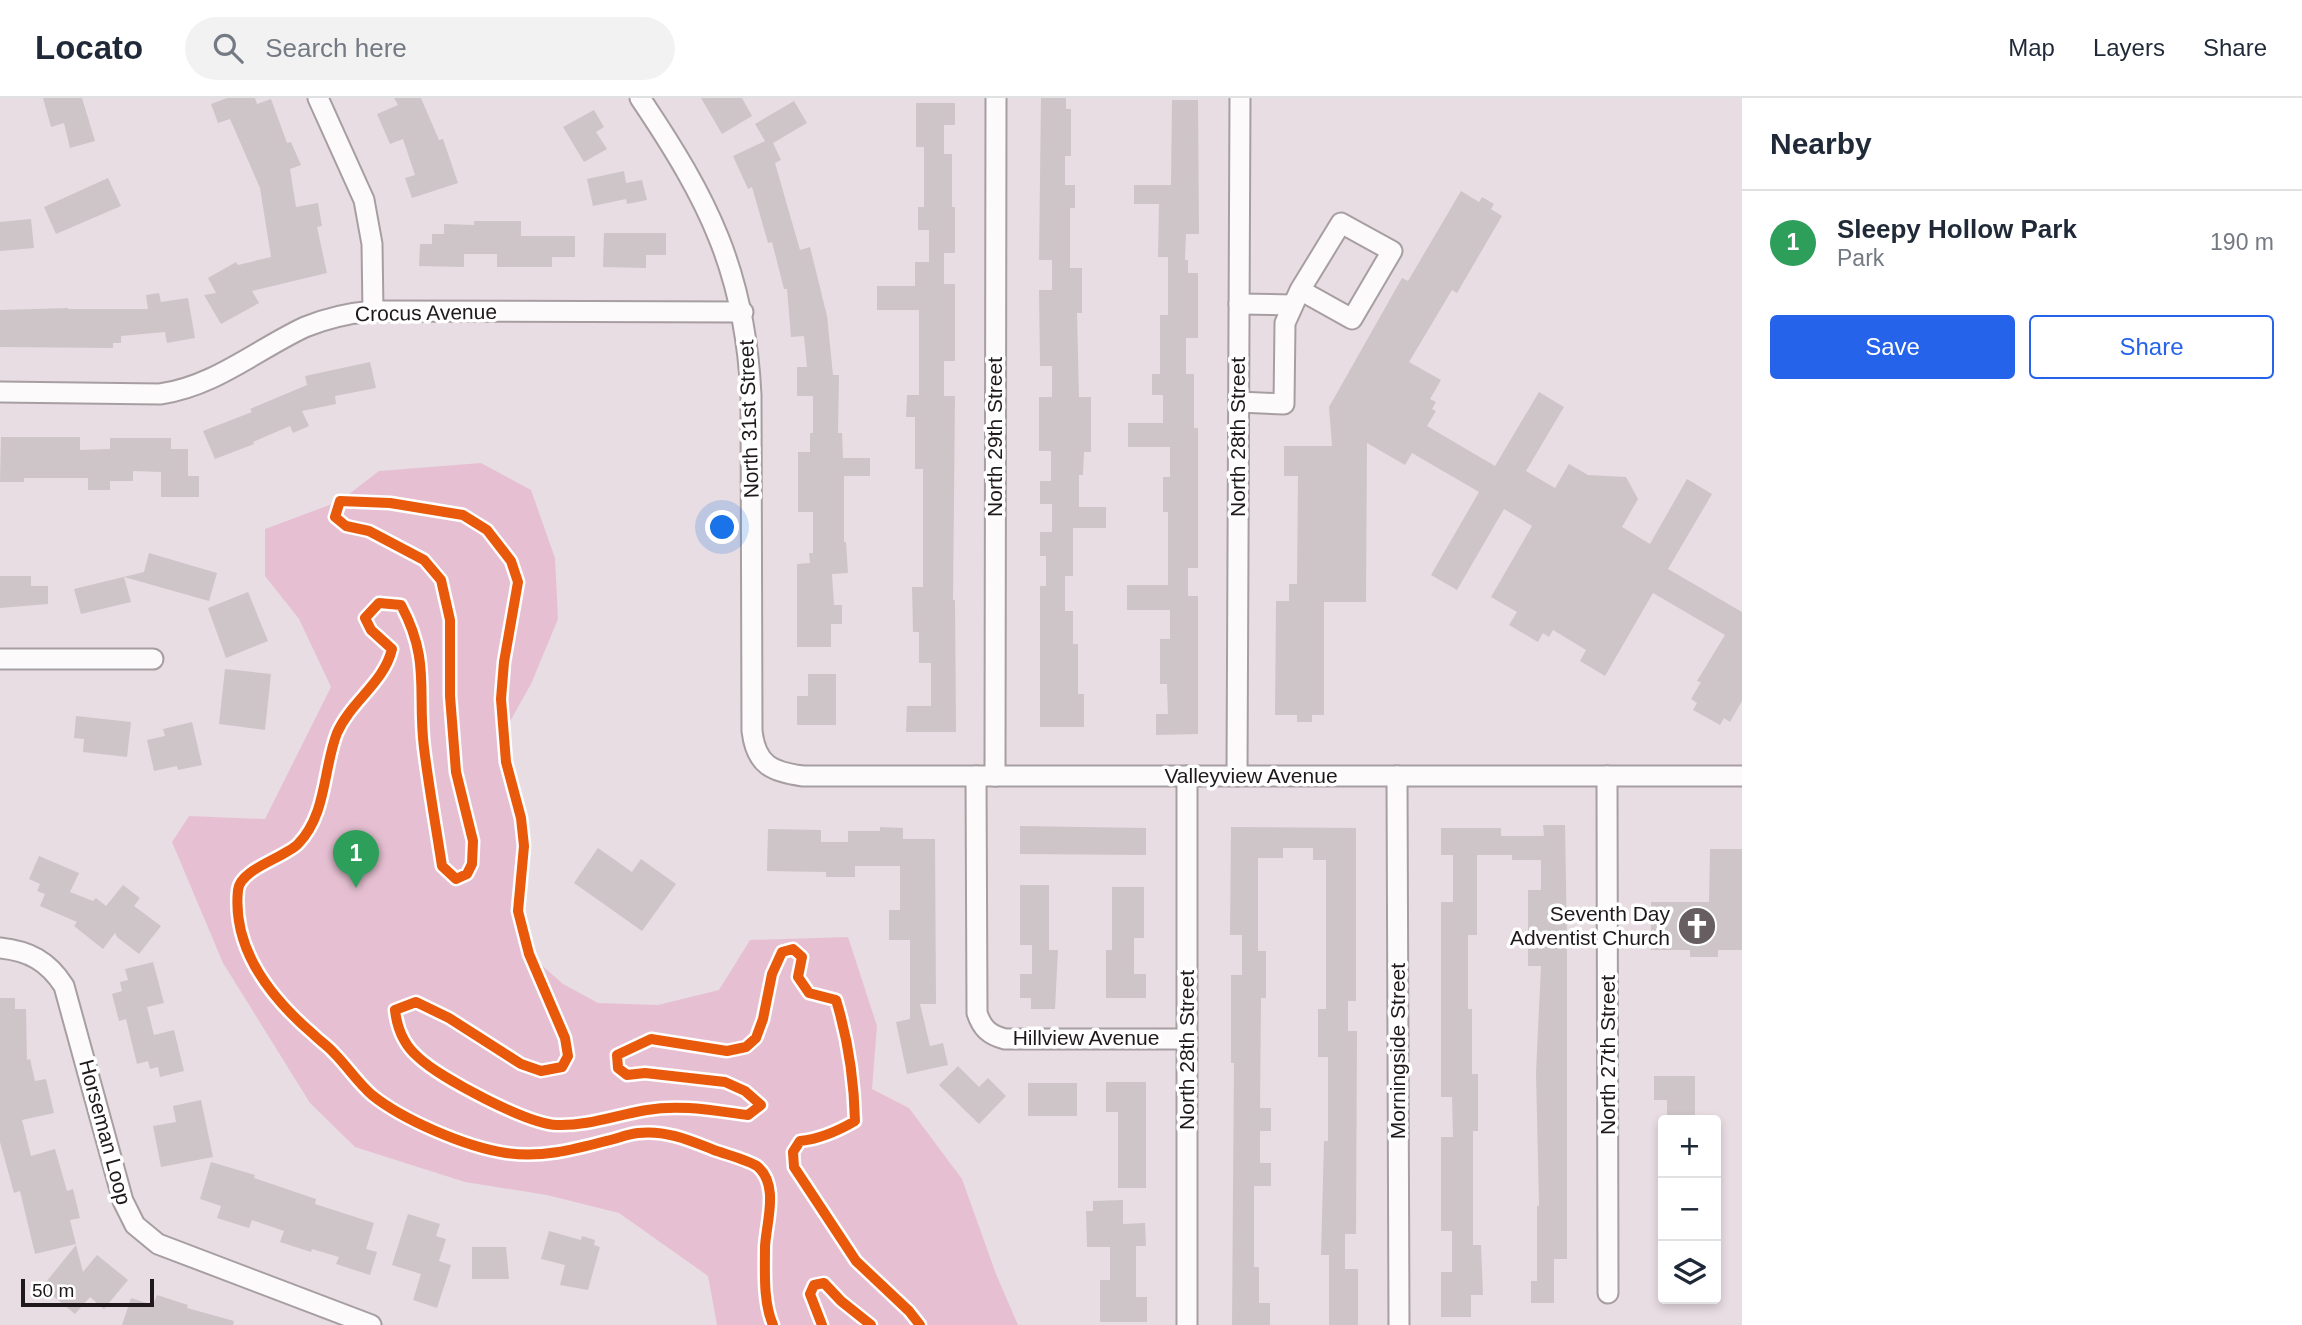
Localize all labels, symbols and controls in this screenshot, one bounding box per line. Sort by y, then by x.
search box [185,17,675,80]
text: Locato [35,29,143,66]
icon: search [209,29,247,67]
text: Search here [265,33,407,63]
text: Map [2008,34,2055,61]
text: Layers [2093,34,2165,61]
text: Share [2203,34,2267,61]
text: Nearby [1770,127,1872,160]
text: Sleepy Hollow Park [1837,214,2077,244]
text: 1 [1787,229,1799,255]
text: 190 m [2210,229,2274,255]
text: Park [1837,245,1884,271]
street label: Crocus Avenue [355,300,497,325]
button: Save [1770,315,2015,379]
button: Share [2029,315,2274,379]
street label: North 31st Street [734,339,763,499]
street label: North 29th Street [983,357,1006,517]
street label: North 28th Street [1226,357,1249,517]
your location [705,510,739,544]
street label: Valleyview Avenue [1164,764,1338,787]
pin: 1 [333,830,379,888]
place label: Seventh Day Adventist Church [1510,902,1670,949]
church icon: Seventh Day Adventist Church [1676,905,1718,947]
street label: Morningside Street [1386,963,1409,1139]
street label: North 28th Street [1175,970,1198,1130]
street label: North 27th Street [1596,975,1619,1135]
street label: Hillview Avenue [1013,1026,1159,1049]
street label: Horseman Loop [75,1057,136,1207]
map controls [1658,1115,1721,1304]
button: + [1658,1115,1721,1178]
button: − [1658,1178,1721,1241]
button: layers [1658,1241,1721,1304]
scale bar [21,1276,154,1308]
text: 50 m [32,1280,74,1301]

